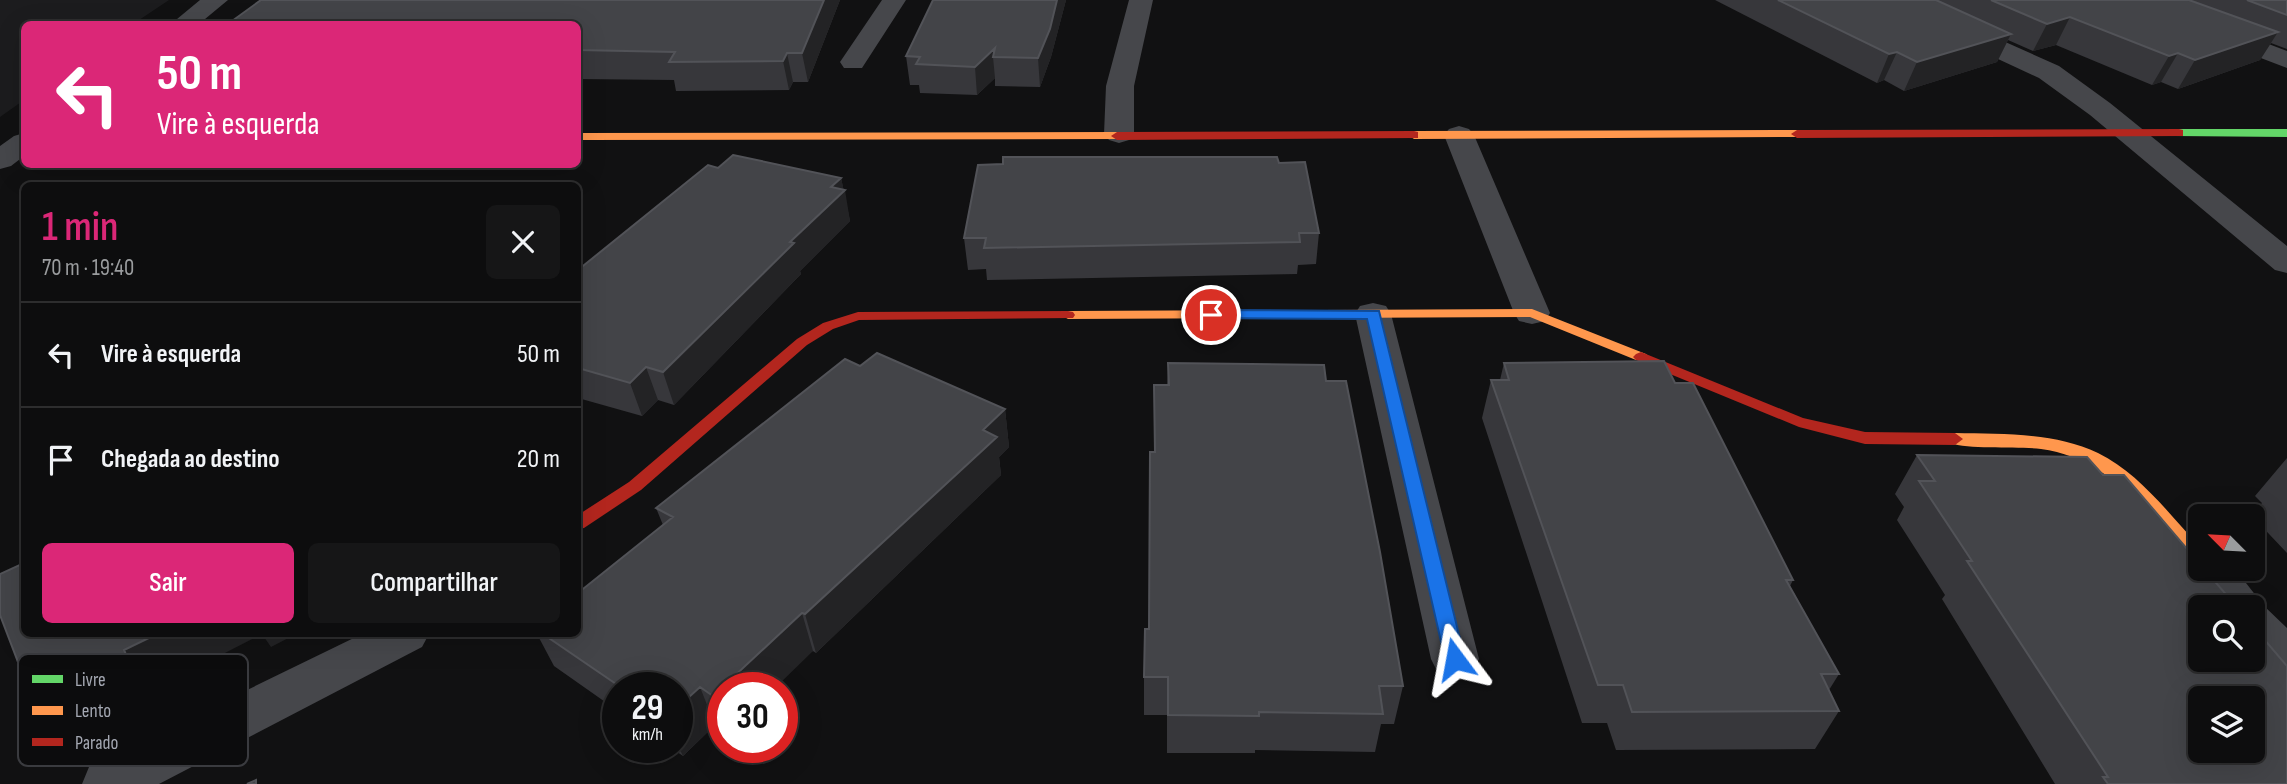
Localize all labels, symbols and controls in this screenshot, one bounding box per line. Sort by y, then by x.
text: 50 m [157,45,242,104]
icon: left [42,49,133,140]
text: Vire à esquerda [157,105,320,144]
text: 1 min [42,202,118,253]
button: close [486,205,560,279]
text: 70 m · 19:40 [42,254,134,282]
pin [1181,285,1241,345]
icon: arrive [1192,296,1230,334]
icon: left [42,336,80,374]
text: Vire à esquerda [101,339,241,370]
text: 50 m [517,339,560,370]
icon: arrive [42,441,80,479]
text: Chegada ao destino [101,444,280,475]
text: 20 m [517,444,560,475]
north arrow [2188,504,2264,581]
map controls [2188,504,2265,763]
button: Sair [42,543,294,623]
button: Compartilhar [308,543,560,623]
button: search [2188,595,2265,672]
position arrow [1418,622,1492,696]
legend [18,654,248,766]
text: Livre [75,669,106,692]
speed limit sign: 30 [707,672,798,763]
button: layers [2188,686,2265,763]
text: 29 [632,687,663,730]
text: Lento [75,700,111,723]
text: km/h [632,724,663,745]
text: Parado [75,732,118,755]

